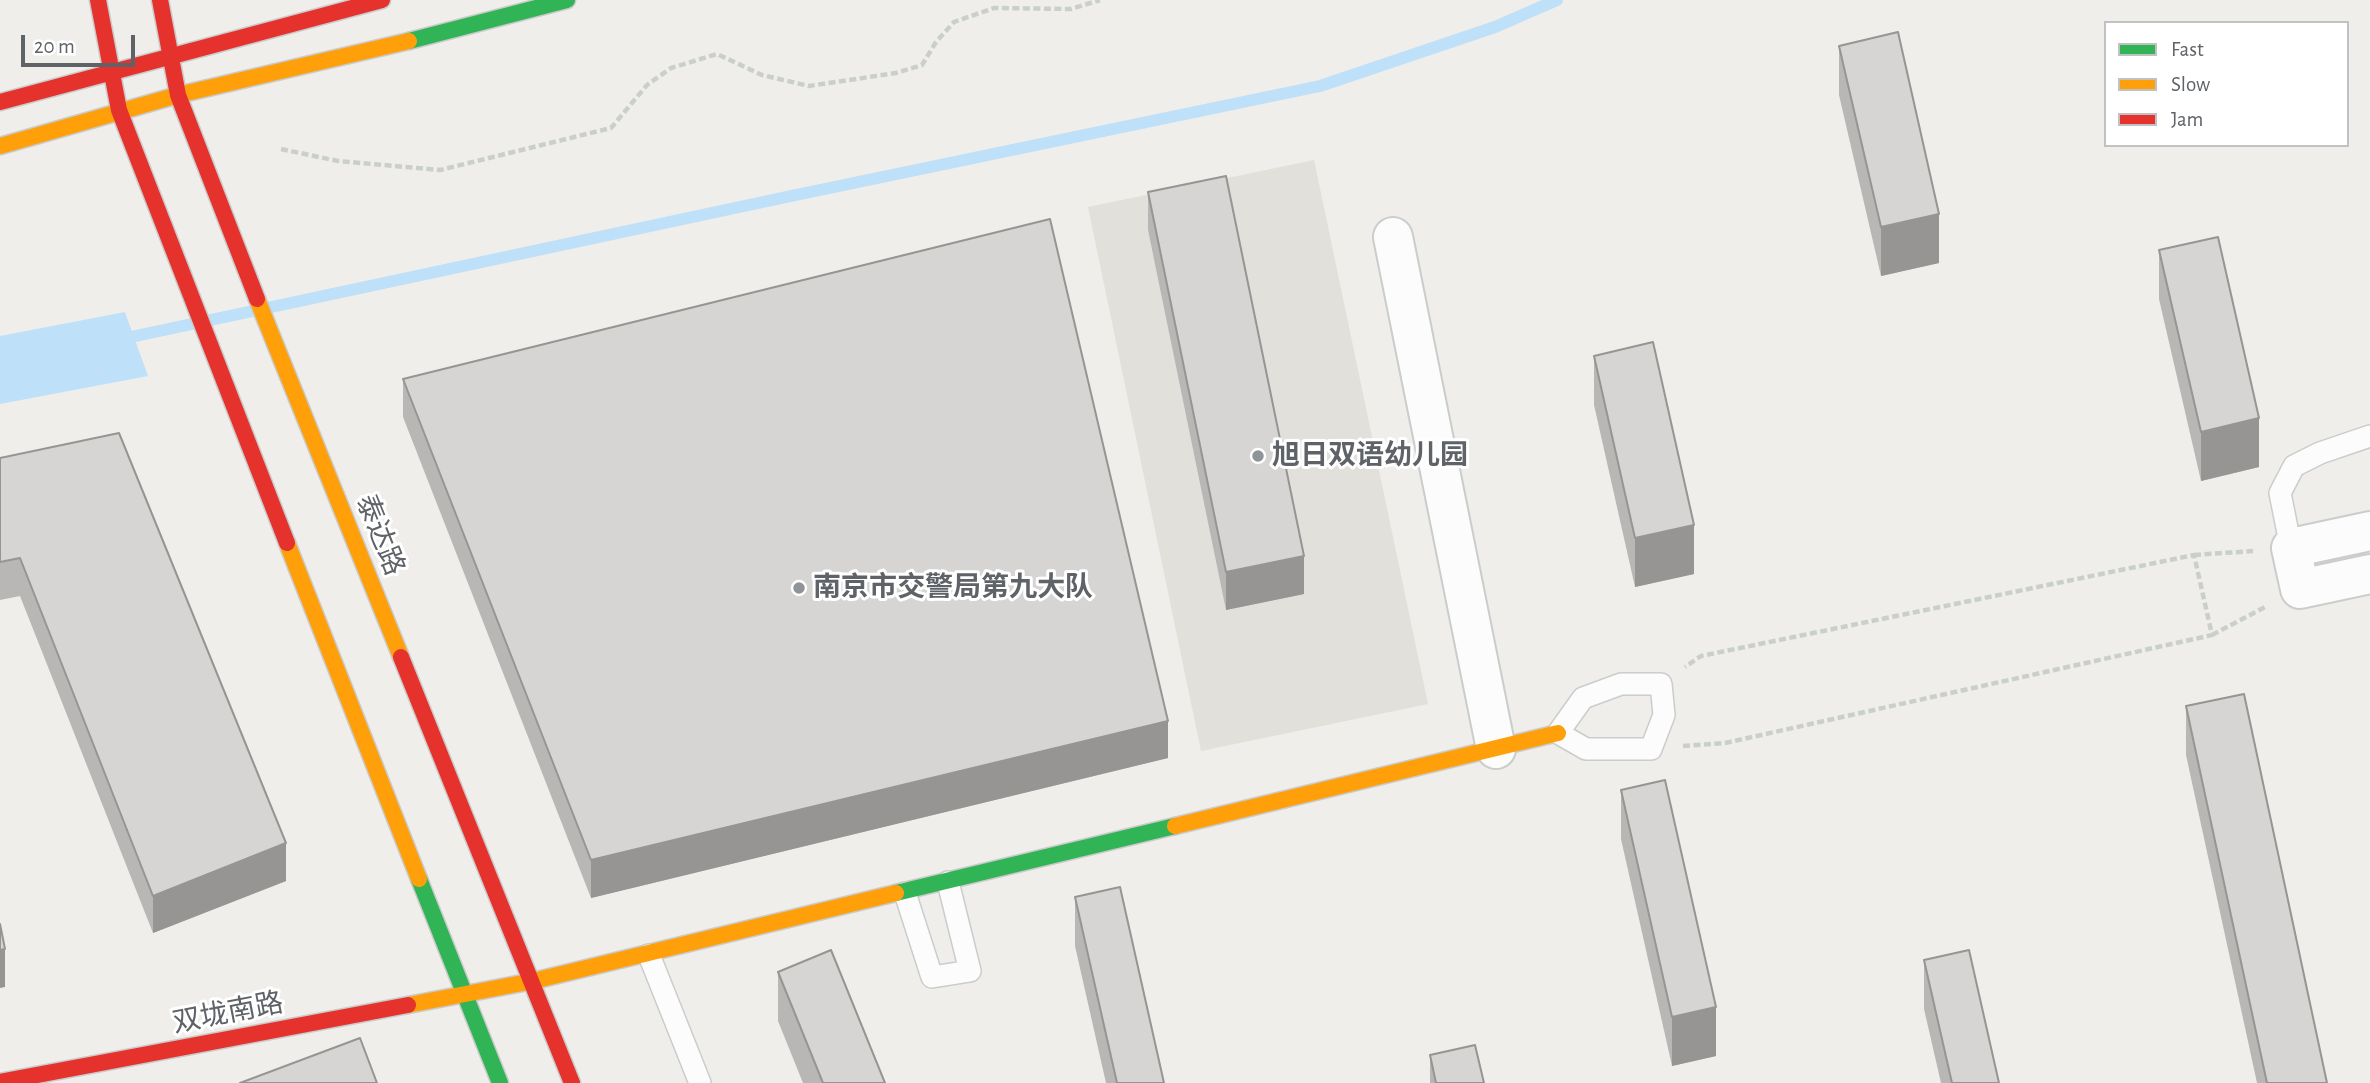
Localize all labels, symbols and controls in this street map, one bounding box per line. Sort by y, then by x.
scale bar [24,21,138,65]
legend [2104,21,2349,147]
text: 20 m [34,36,75,57]
text: Fast [2171,39,2204,60]
text: Slow [2171,74,2210,95]
text: Jam [2171,109,2203,130]
place label: 旭日双语幼儿园 [1272,439,1468,473]
marker: 旭日双语幼儿园 [1250,448,1266,464]
street label: 泰达路 [349,490,411,580]
place label: 南京市交警局第九大队 [813,571,1093,605]
marker: 南京市交警局第九大队 [791,580,807,596]
street label: 双垅南路 [170,986,286,1040]

